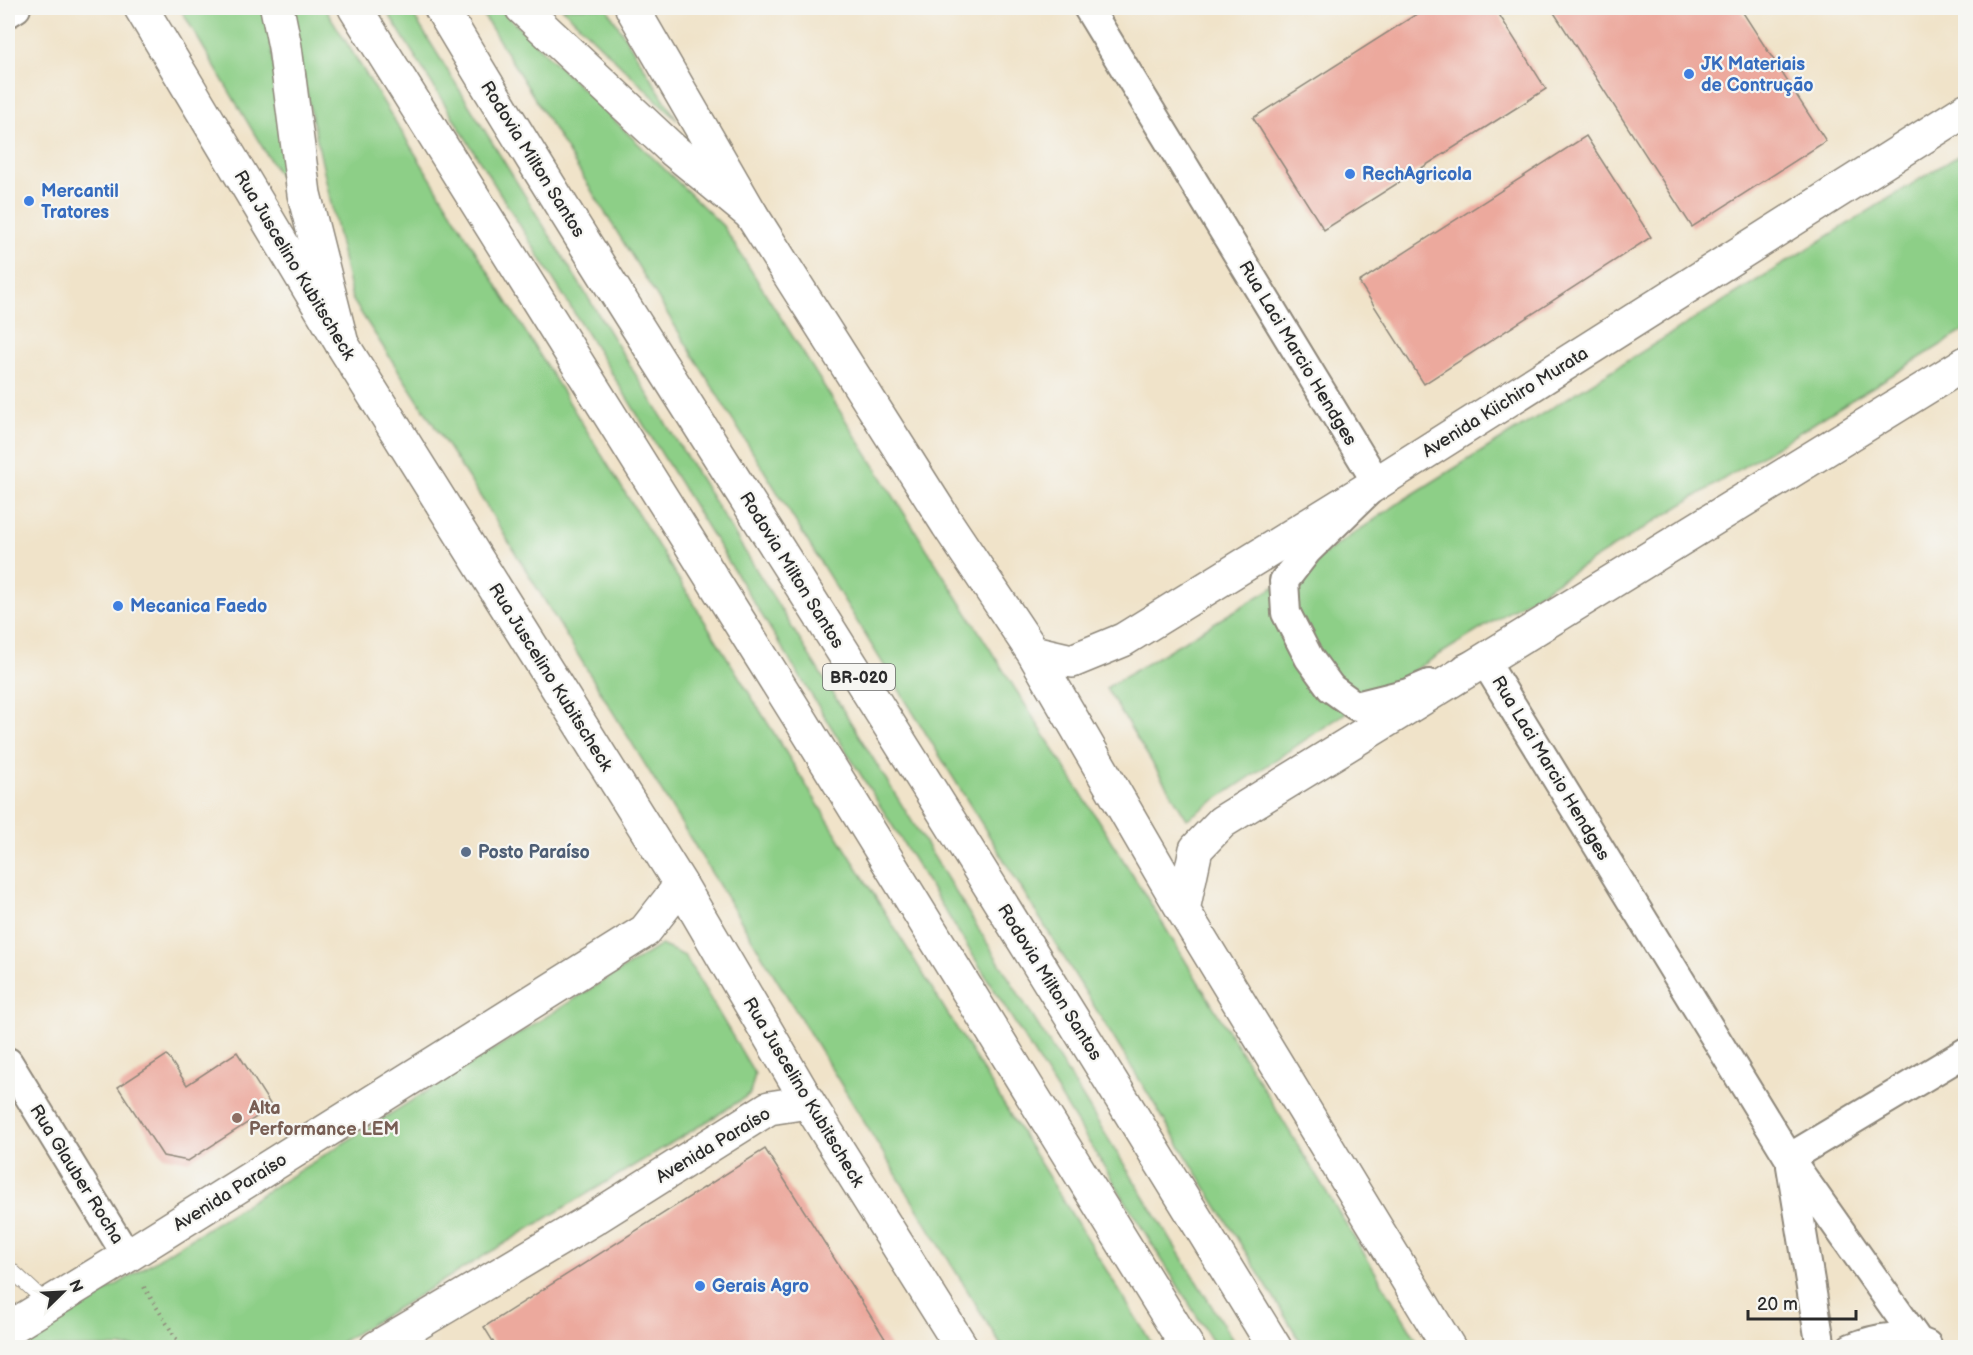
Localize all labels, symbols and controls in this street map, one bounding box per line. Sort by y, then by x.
place label: JK Materiais de Contrução [1701,54,1814,96]
marker: JK Materiais de Contrução [1682,67,1696,81]
street label: Rodovia Milton Santos [476,77,589,241]
place label: RechAgricola [1362,164,1472,185]
street label: Rua Juscelino Kubitscheck [230,167,360,364]
marker: RechAgricola [1343,167,1357,181]
place label: Mercantil Tratores [41,181,119,223]
marker: Mercantil Tratores [22,194,36,208]
street label: Rua Laci Marcio Hendges [1234,257,1361,449]
street label: Avenida Kiichiro Murata [1419,343,1592,462]
street label: Rodovia Milton Santos [735,488,848,652]
street label: Rua Juscelino Kubitscheck [484,580,617,775]
place label: Mecanica Faedo [130,596,267,617]
marker: Mecanica Faedo [111,599,125,613]
road number: BR-020 [823,664,895,690]
street label: Rua Laci Marcio Hendges [1487,672,1614,864]
place label: Posto Paraíso [478,842,590,863]
marker: Posto Paraíso [459,845,473,859]
street label: Rodovia Milton Santos [993,900,1106,1064]
street label: Rua Juscelino Kubitscheck [739,994,869,1191]
place label: Alta Performance LEM [248,1098,399,1140]
street label: Rua Glauber Rocha [25,1101,128,1248]
street label: Avenida Paraíso [652,1103,774,1188]
marker: Alta Performance LEM [230,1111,244,1125]
street label: Avenida Paraíso [170,1149,291,1236]
north arrow [33,1262,93,1322]
place label: Gerais Agro [712,1276,809,1297]
text: N [64,1277,86,1296]
marker: Gerais Agro [693,1279,707,1293]
scale bar [1748,1283,1856,1321]
text: 20 m [1757,1294,1798,1315]

